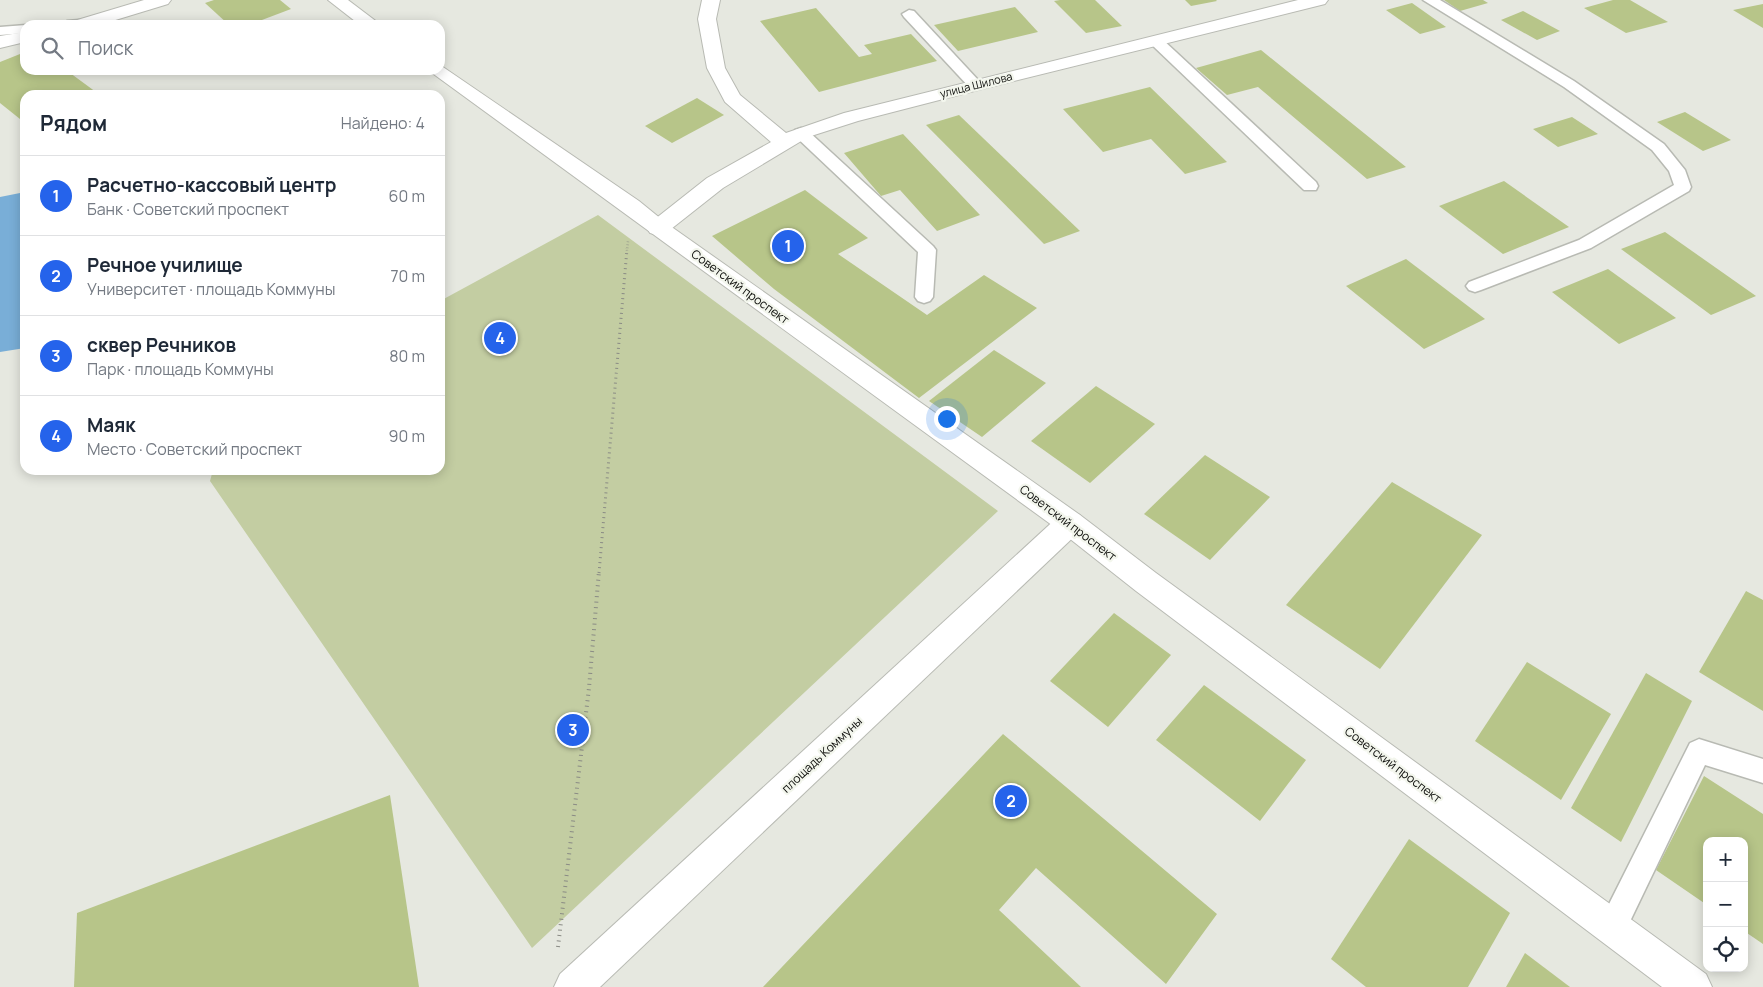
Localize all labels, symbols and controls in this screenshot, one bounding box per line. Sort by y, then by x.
search box [20,20,445,75]
icon: search [38,34,66,62]
text: Поиск [78,35,133,61]
street label: улица Шилова [938,68,1014,101]
text: Рядом [40,109,107,137]
text: Найдено: 4 [341,112,425,134]
text: Расчетно-кассовый центр [87,172,336,198]
text: 1 [52,185,60,207]
text: 60 m [389,185,425,207]
text: Банк · Советский проспект [87,198,289,220]
pin: 1 [772,227,804,265]
street label: Советский проспект [688,245,793,328]
text: Речное училище [87,252,243,278]
text: 2 [51,265,61,287]
text: 70 m [390,265,425,287]
text: Университет · площадь Коммуны [87,278,335,300]
pin: 4 [484,319,516,357]
text: сквер Речников [87,332,236,358]
text: 3 [51,345,61,367]
text: 80 m [389,345,425,367]
text: Парк · площадь Коммуны [87,358,274,380]
your location [934,406,960,432]
text: Маяк [87,412,136,438]
text: 4 [51,425,61,447]
text: 90 m [389,425,425,447]
text: Место · Советский проспект [87,438,302,460]
street label: Советский проспект [1016,481,1120,565]
pin: 3 [557,711,589,749]
street label: площадь Коммуны [778,713,866,796]
street label: Советский проспект [1341,723,1445,807]
pin: 2 [995,782,1027,820]
map controls [1703,837,1748,972]
button: + [1703,837,1748,882]
button: − [1703,882,1748,927]
button: locate [1703,927,1748,972]

